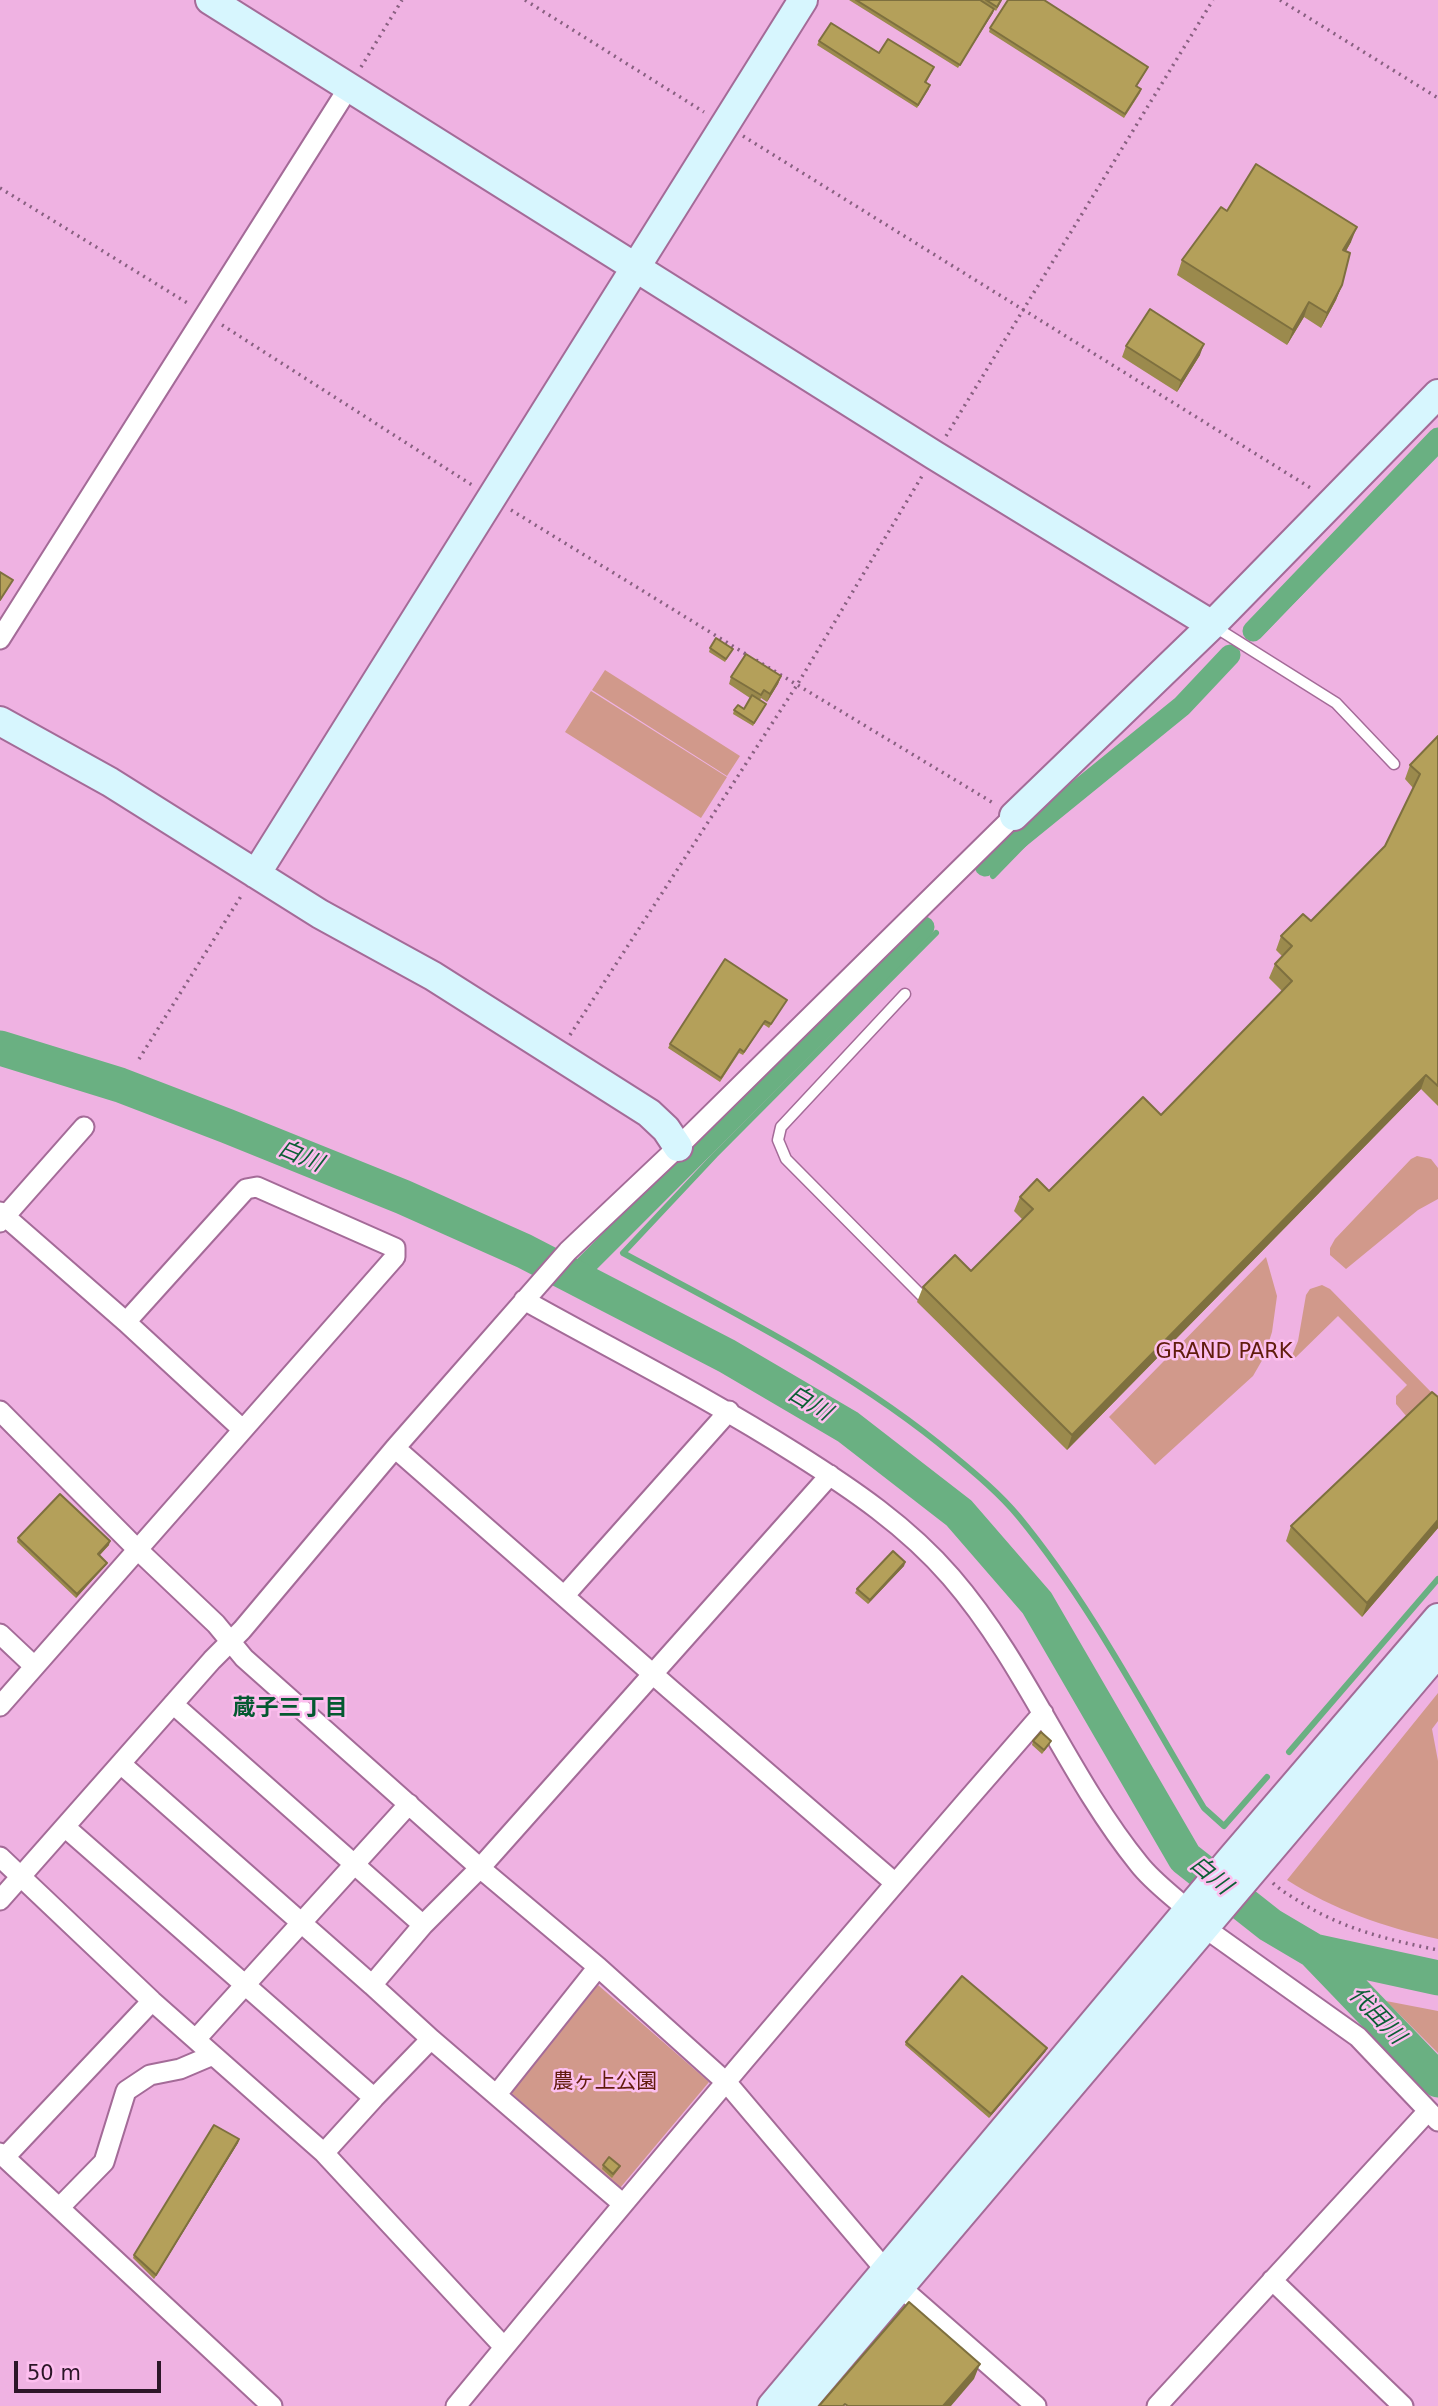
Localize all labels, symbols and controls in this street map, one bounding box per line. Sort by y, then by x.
water label: 白川 [273,1135,327,1179]
park label: GRAND PARK [1156,1340,1292,1366]
water label: 白川 [782,1380,836,1428]
district label: 蔵子三丁目 [233,1695,347,1723]
water label: 白川 [1184,1851,1236,1901]
water label: 代田川 [1342,1982,1410,2050]
park label: 農ヶ上公園 [553,2070,657,2096]
scale bar [18,2346,164,2390]
text: 50 m [27,2361,81,2385]

